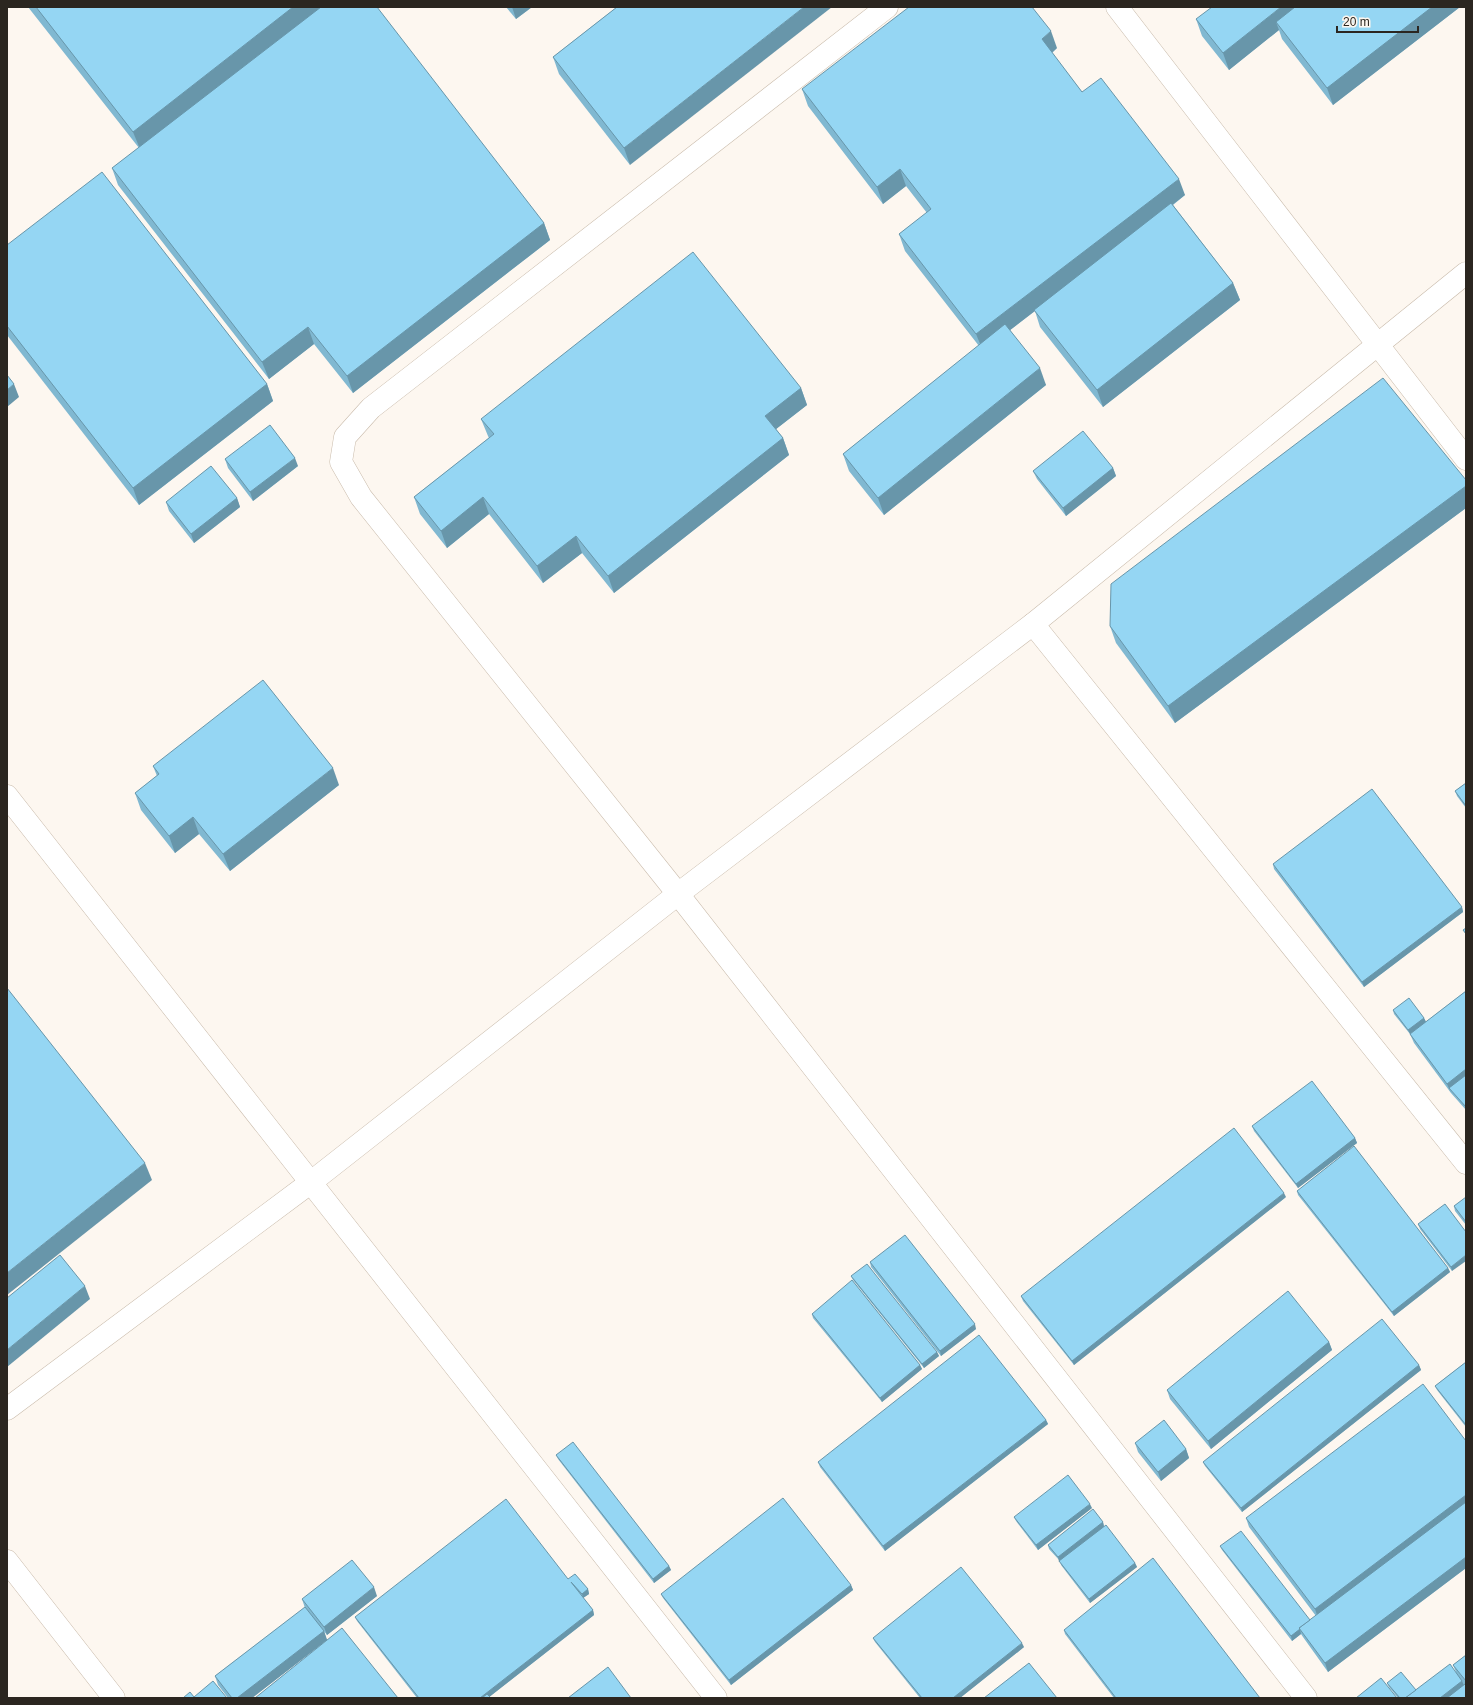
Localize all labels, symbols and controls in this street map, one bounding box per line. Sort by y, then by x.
scale bar [1337,8,1418,34]
text: 20 m [1343,15,1370,29]

